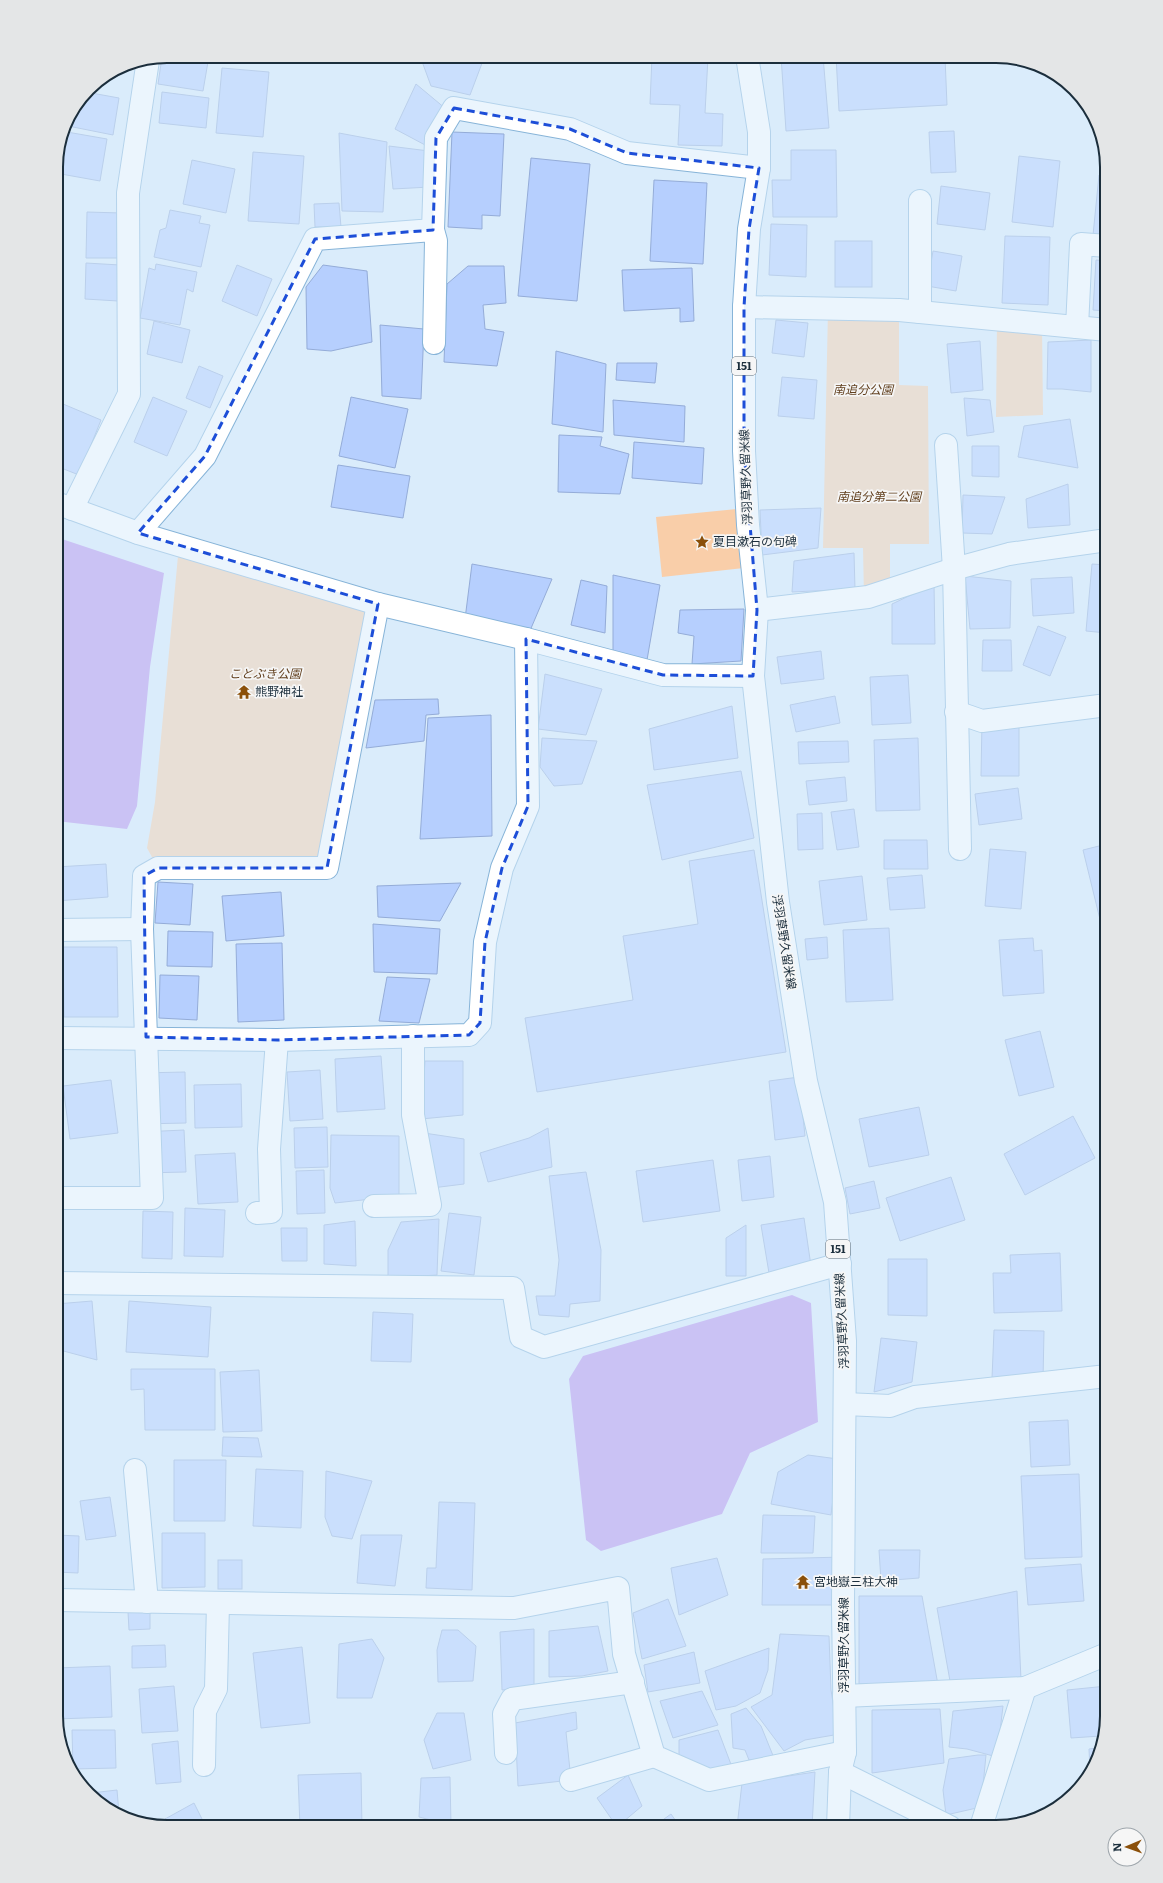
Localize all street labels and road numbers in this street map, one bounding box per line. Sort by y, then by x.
road number: 151 [732,357,756,375]
street label: 浮羽草野久留米線 [734,429,756,525]
street label: 浮羽草野久留米線 [769,893,801,991]
road number: 151 [826,1240,850,1258]
street label: 浮羽草野久留米線 [830,1273,853,1369]
street label: 浮羽草野久留米線 [834,1597,852,1693]

